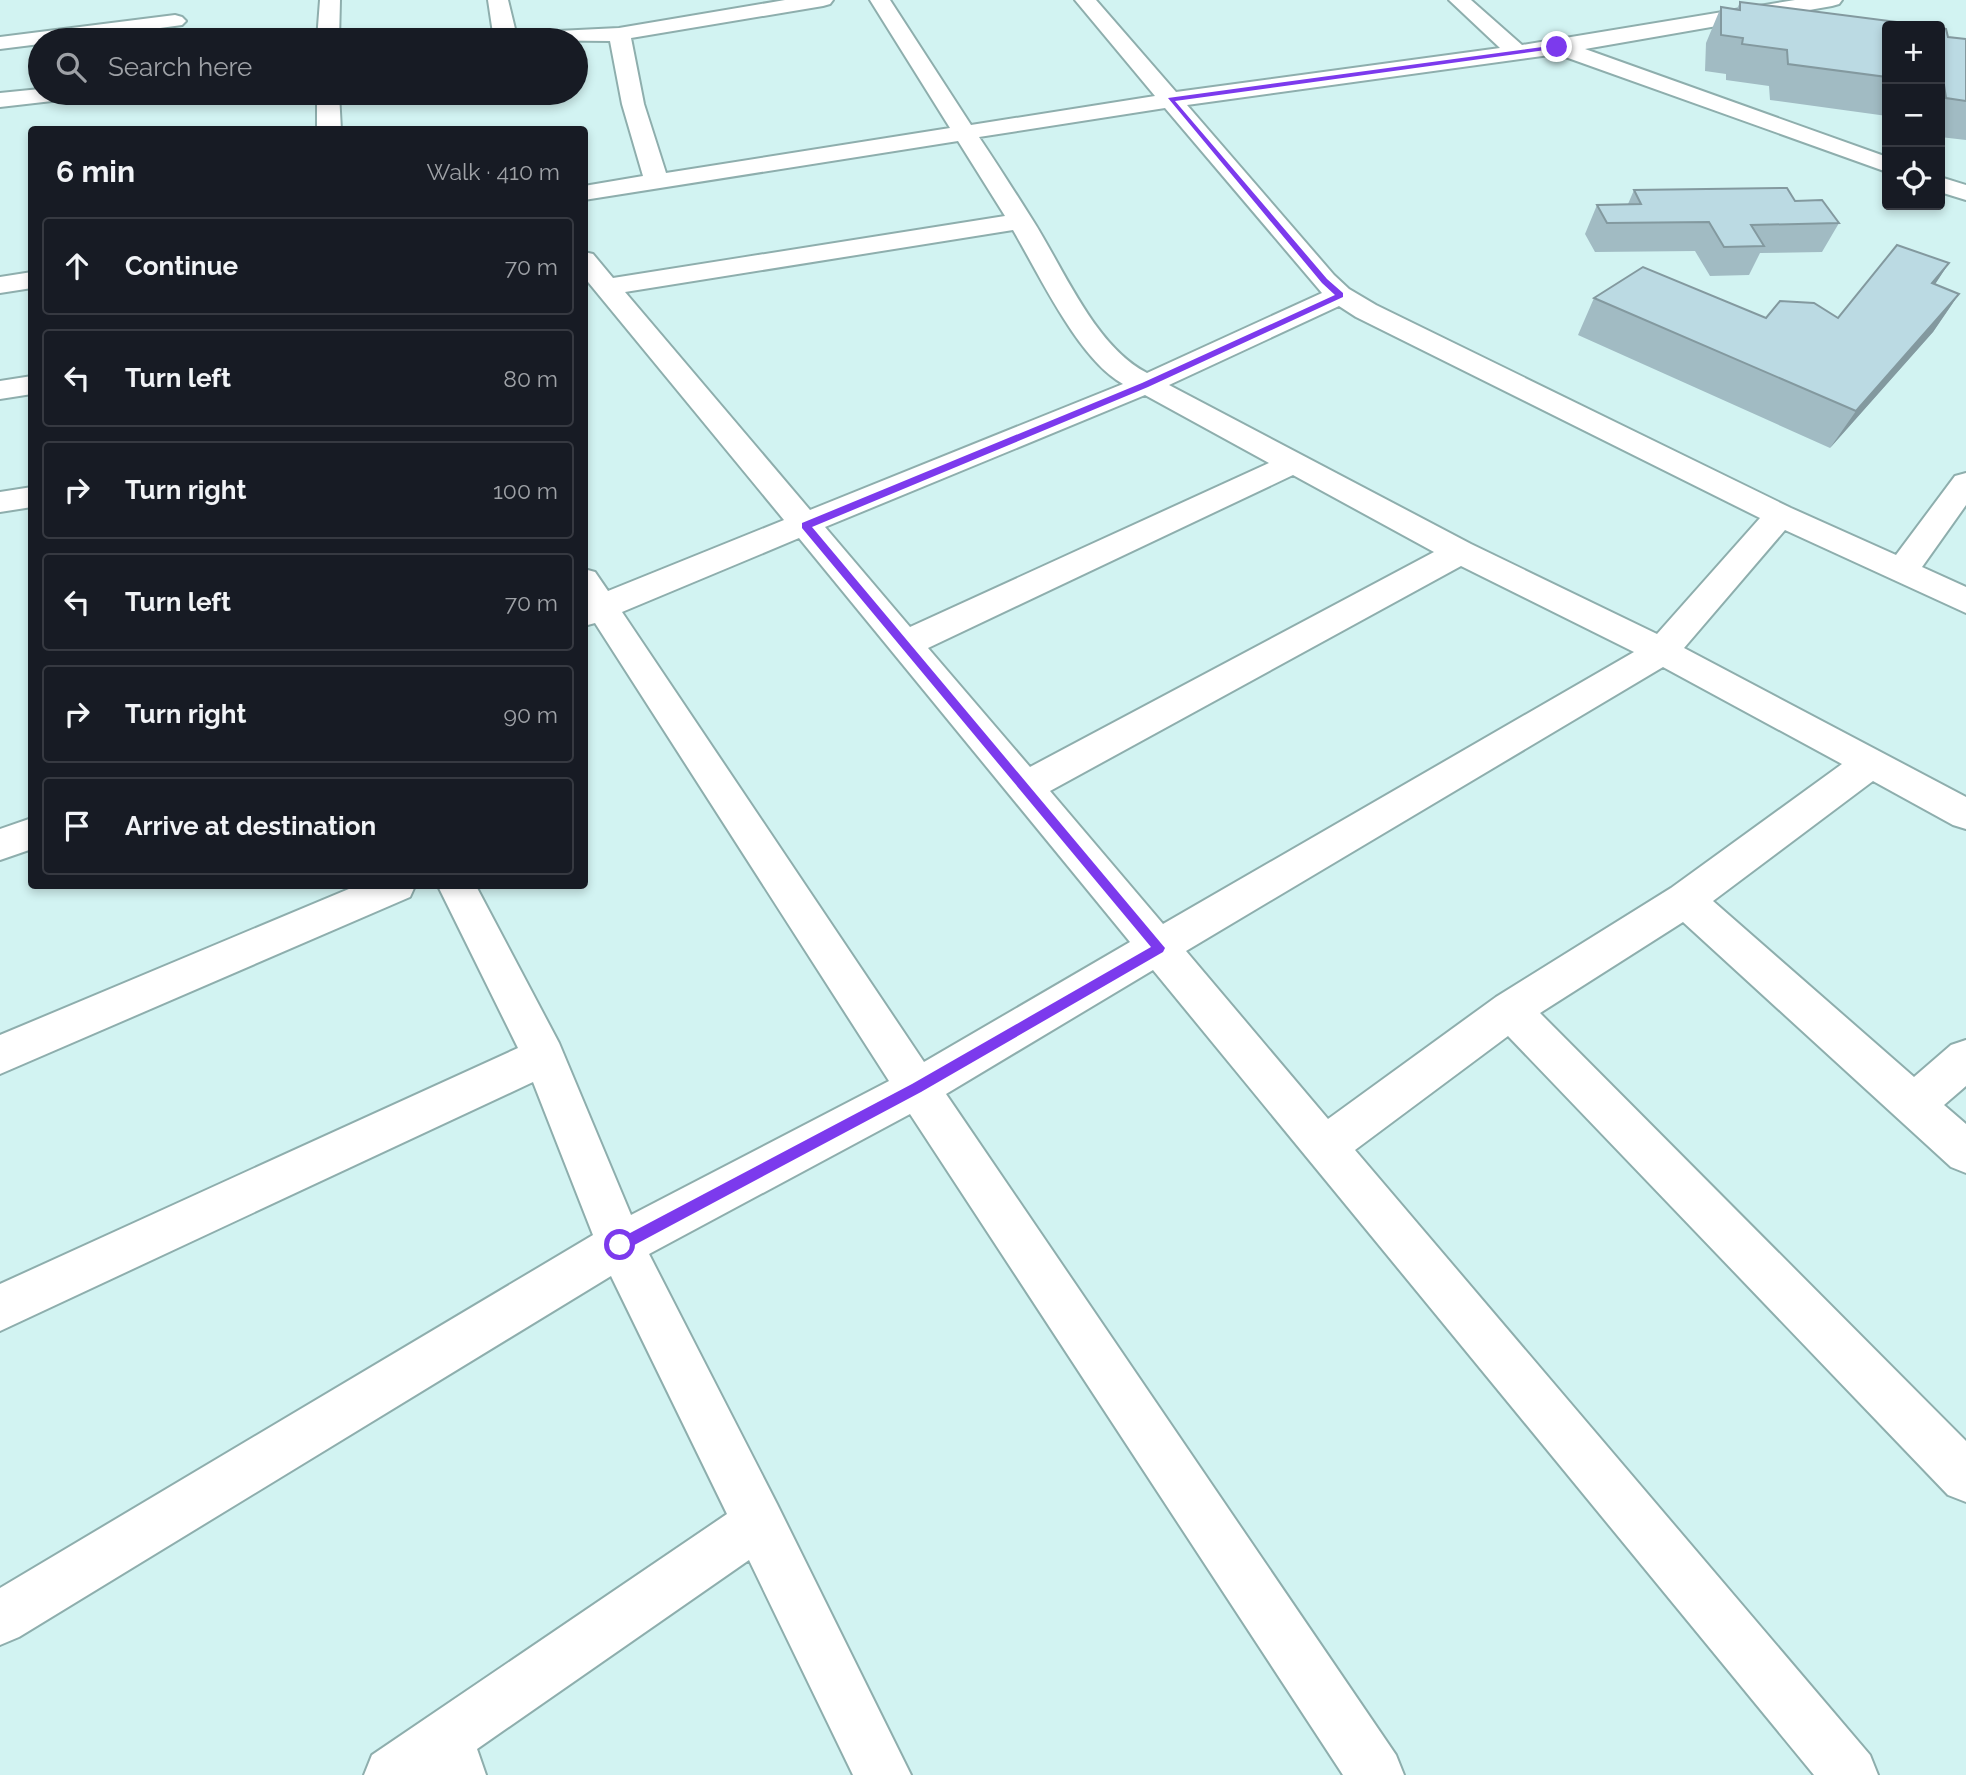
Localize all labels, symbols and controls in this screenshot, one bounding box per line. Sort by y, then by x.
map controls [1882,21,1945,210]
button: + [1882,21,1945,84]
search box [28,28,588,105]
route end [1541,31,1572,62]
icon: search [52,48,90,86]
text: Search here [108,52,252,82]
button: − [1882,84,1945,147]
button: locate [1882,147,1945,210]
text: 6 min [56,154,135,189]
text: Walk · 410 m [427,158,560,185]
icon: ahead [58,247,96,285]
text: Continue [125,251,238,281]
text: 70 m [505,253,558,280]
icon: left [58,359,96,397]
text: Turn left [125,363,231,393]
text: 80 m [503,365,558,392]
icon: right [58,471,96,509]
text: Turn right [125,475,246,505]
text: 100 m [493,477,558,504]
icon: left [58,583,96,621]
text: Turn left [125,587,231,617]
text: 70 m [505,589,558,616]
icon: right [58,695,96,733]
text: Turn right [125,699,246,729]
text: 90 m [503,701,558,728]
icon: arrive [58,807,96,845]
text: Arrive at destination [125,811,376,841]
route start [604,1229,635,1260]

